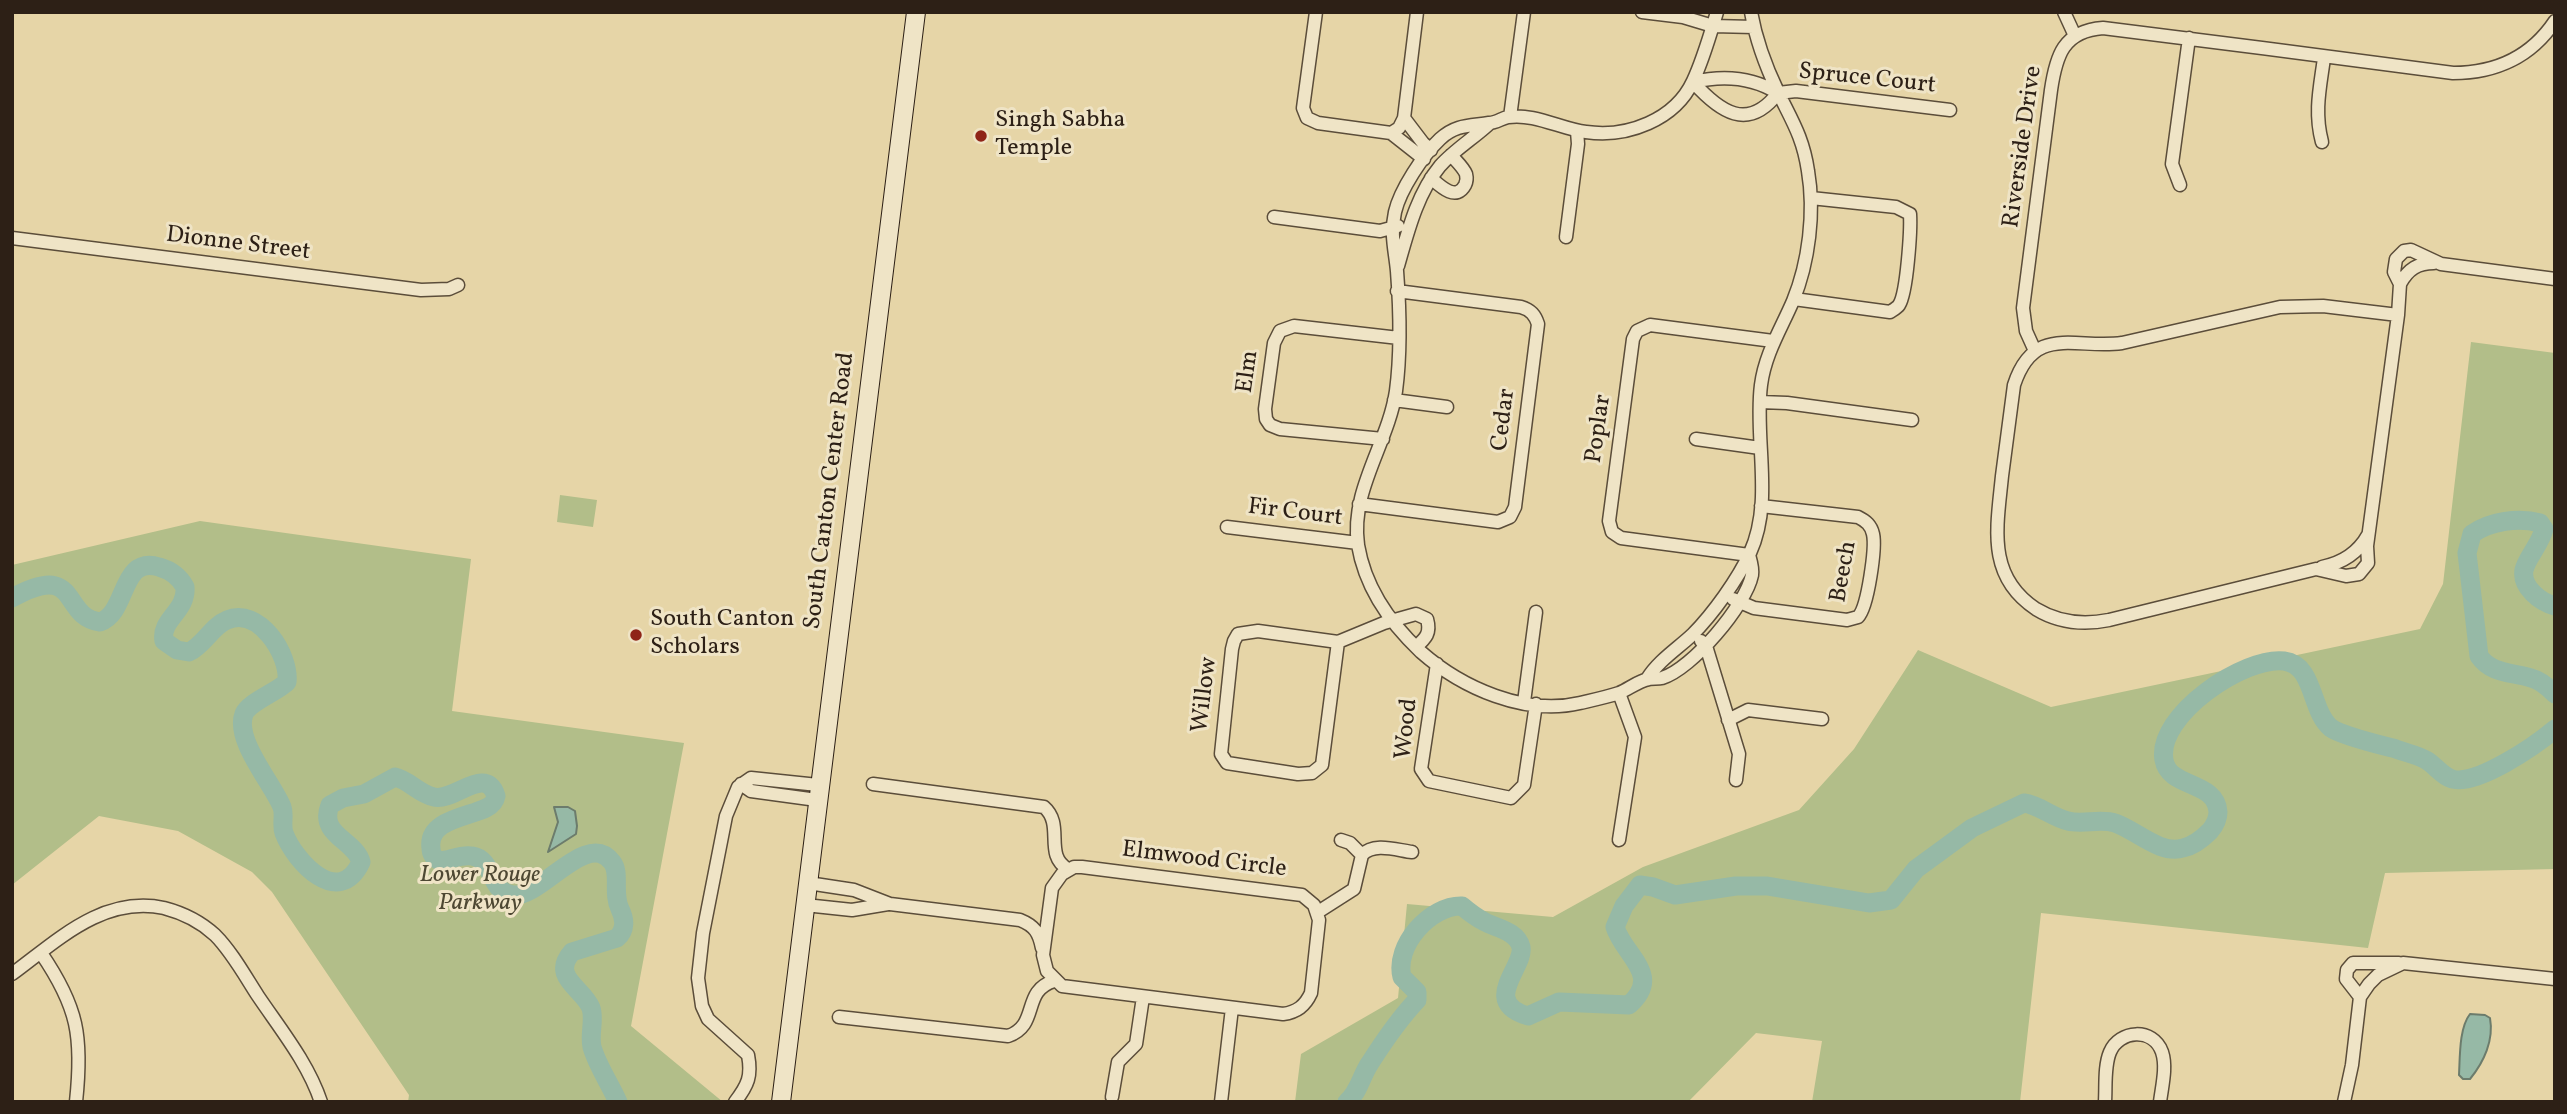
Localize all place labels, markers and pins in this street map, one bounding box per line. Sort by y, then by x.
place label: Singh Sabha Temple [995,108,1126,164]
marker: Singh Sabha Temple [973,128,989,144]
place label: South Canton Scholars [650,607,794,663]
marker: South Canton Scholars [628,627,644,643]

